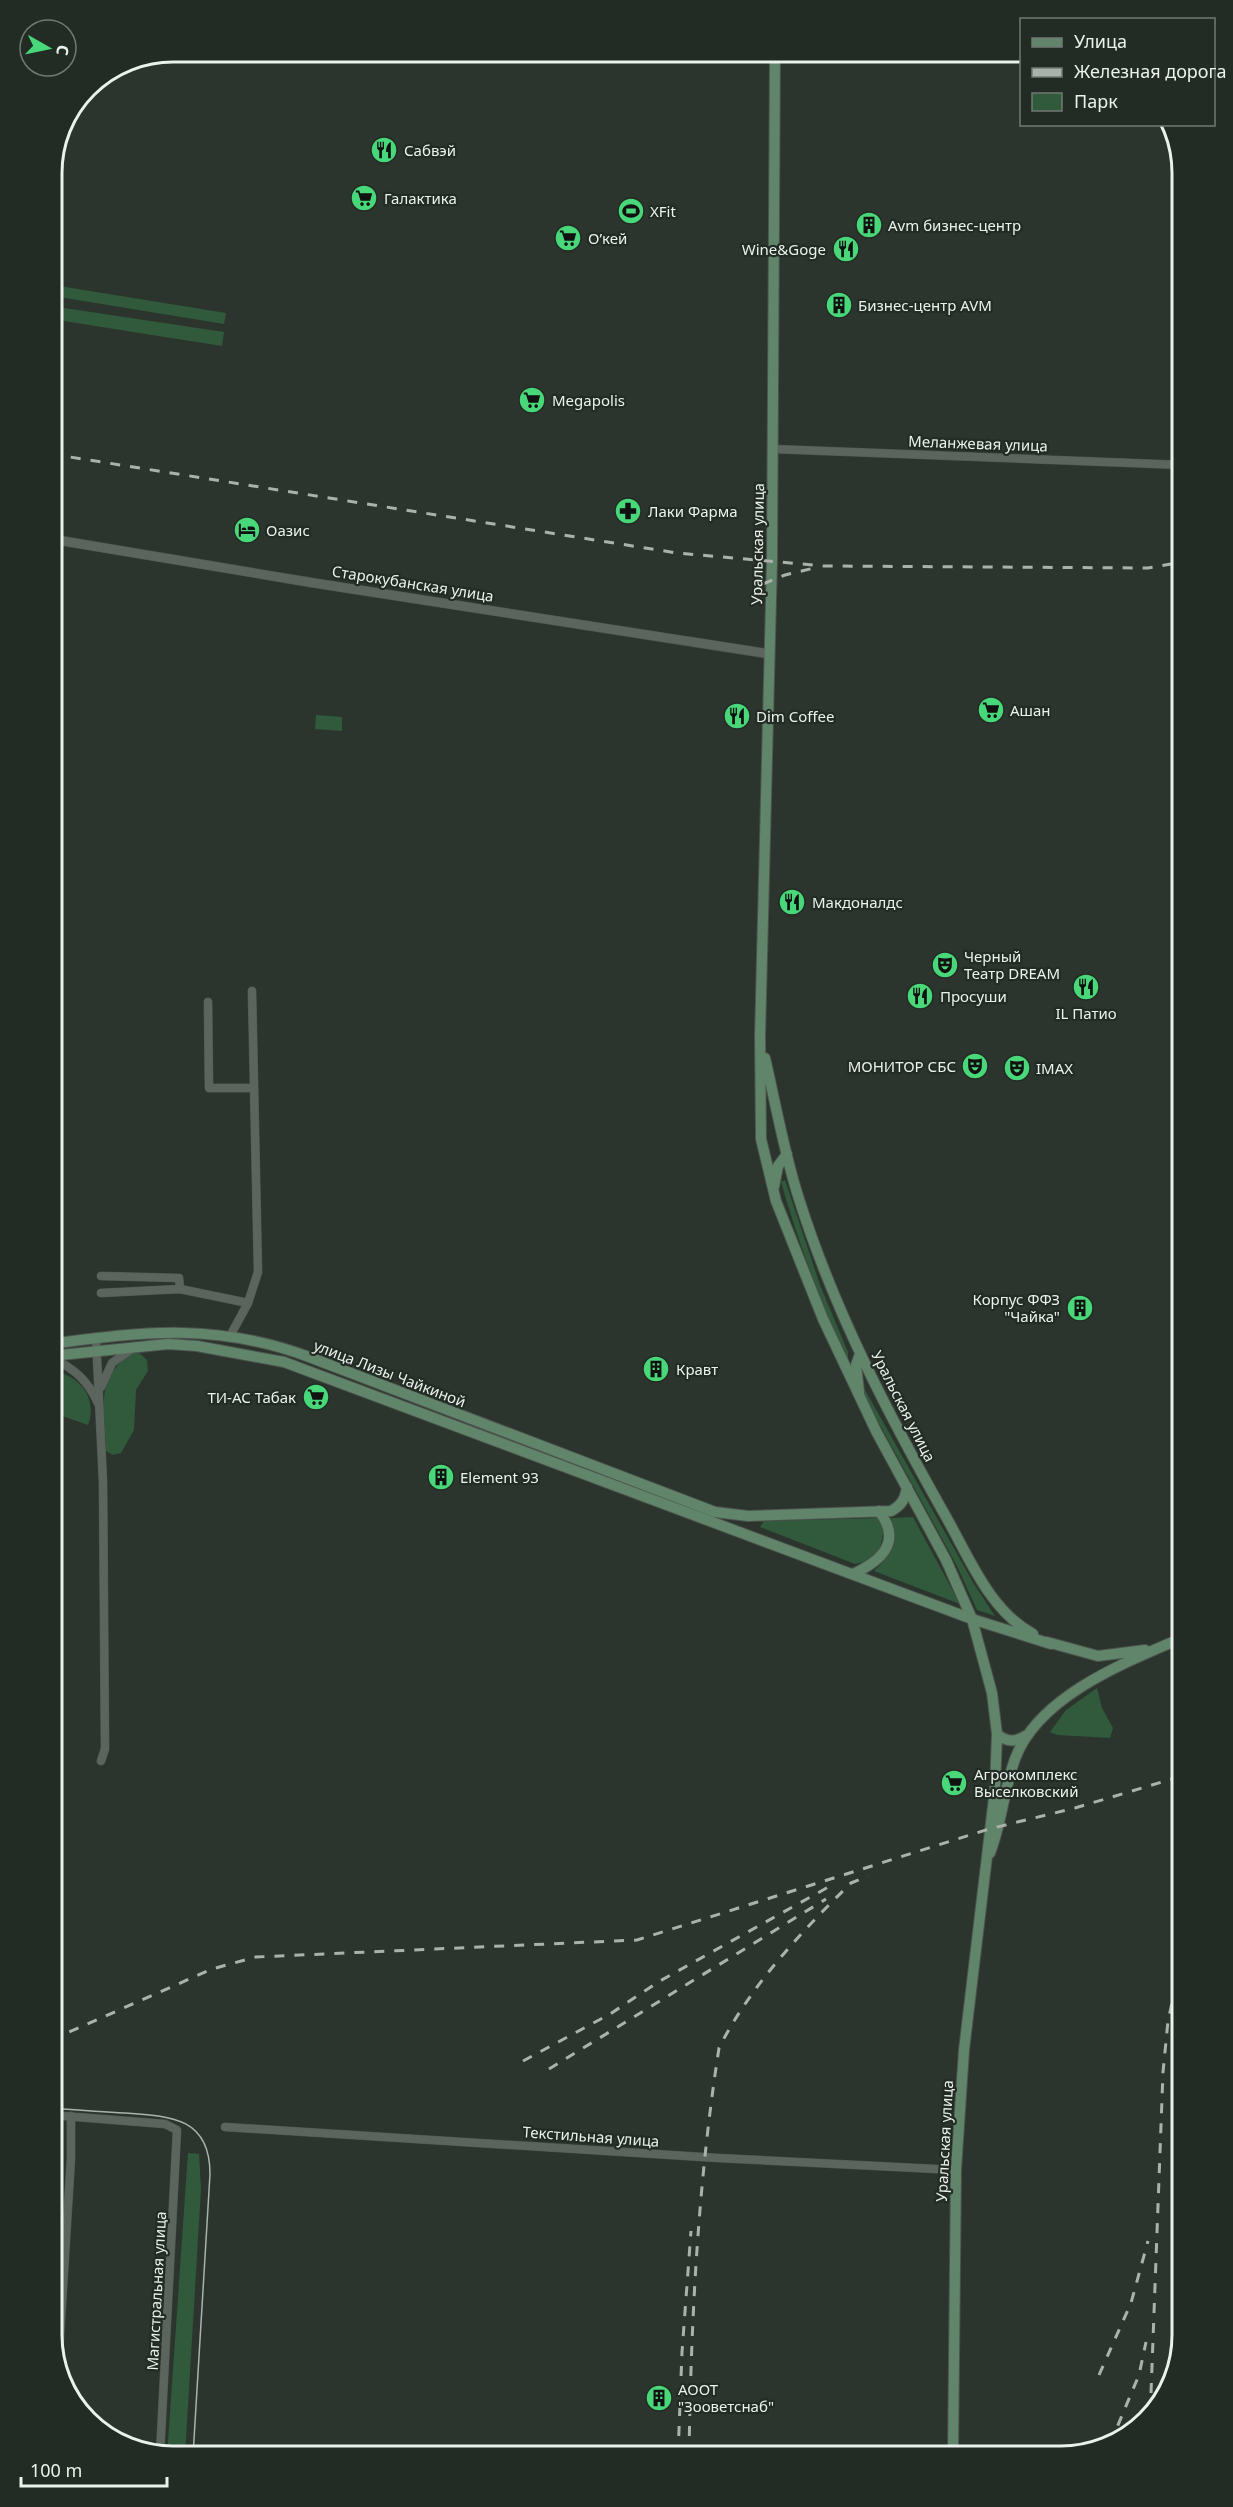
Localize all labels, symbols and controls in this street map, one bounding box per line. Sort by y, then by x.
north arrow [18,18,78,78]
legend [1020,18,1215,126]
text: Улица [1074,29,1127,53]
text: С [51,44,74,57]
text: Железная дорога [1074,59,1226,83]
text: Парк [1074,89,1118,113]
restaurant icon: Сабвэй [369,135,399,165]
place label: Сабвэй [404,140,456,160]
supermarket icon: Галактика [349,183,379,213]
place label: Галактика [384,188,457,208]
sports icon: XFit [616,196,646,226]
place label: XFit [650,201,676,221]
building icon: Avm бизнес-центр [854,210,884,240]
place label: Avm бизнес-центр [888,215,1021,235]
supermarket icon: О’кей [553,223,583,253]
place label: О’кей [588,228,627,248]
restaurant icon: Wine&Goge [831,234,861,264]
place label: Wine&Goge [742,239,826,259]
building icon: Бизнес-центр AVM [824,290,854,320]
place label: Бизнес-центр AVM [858,295,992,315]
supermarket icon: Megapolis [517,385,547,415]
place label: Megapolis [552,390,625,410]
street label: Меланжевая улица [908,431,1048,455]
street label: Уральская улица [746,483,768,605]
pharmacy icon: Лаки Фарма [613,496,643,526]
place label: Лаки Фарма [648,501,738,521]
hotel icon: Оазис [232,515,262,545]
place label: Оазис [266,520,310,540]
street label: Старокубанская улица [331,560,495,606]
supermarket icon: Ашан [976,695,1006,725]
place label: Ашан [1010,700,1051,720]
restaurant icon: Dim Coffee [722,701,752,731]
place label: Dim Coffee [756,706,835,726]
restaurant icon: Макдоналдс [777,887,807,917]
place label: Макдоналдс [812,892,903,912]
place label: Черный Театр DREAM [964,946,1060,983]
theatre icon: Черный Театр DREAM [930,950,960,980]
restaurant icon: IL Патио [1071,972,1101,1002]
restaurant icon: Просуши [905,981,935,1011]
place label: Просуши [940,986,1007,1006]
place label: IL Патио [1055,1003,1117,1023]
theatre icon: МОНИТОР СБС [960,1051,990,1081]
theatre icon: IMAX [1002,1053,1032,1083]
place label: МОНИТОР СБС [848,1056,956,1076]
place label: IMAX [1036,1058,1073,1078]
place label: Корпус ФФЗ "Чайка" [973,1289,1060,1326]
building icon: Корпус ФФЗ "Чайка" [1065,1293,1095,1323]
street label: улица Лизы Чайкиной [311,1335,469,1411]
street label: Уральская улица [867,1347,941,1465]
building icon: Кравт [641,1354,671,1384]
place label: Кравт [676,1359,718,1379]
supermarket icon: ТИ-АС Табак [301,1382,331,1412]
place label: ТИ-АС Табак [207,1387,296,1407]
building icon: Element 93 [426,1462,456,1492]
place label: Element 93 [460,1467,539,1487]
place label: Агрокомплекс Выселковский [974,1764,1078,1801]
supermarket icon: Агрокомплекс Выселковский [939,1768,969,1798]
street label: Уральская улица [931,2080,957,2202]
street label: Текстильная улица [522,2121,660,2151]
street label: Магистральная улица [142,2211,170,2371]
place label: АООТ "Зооветснаб" [678,2379,774,2416]
building icon: АООТ "Зооветснаб" [644,2383,674,2413]
scale bar [21,2450,166,2488]
text: 100 m [30,2458,82,2482]

